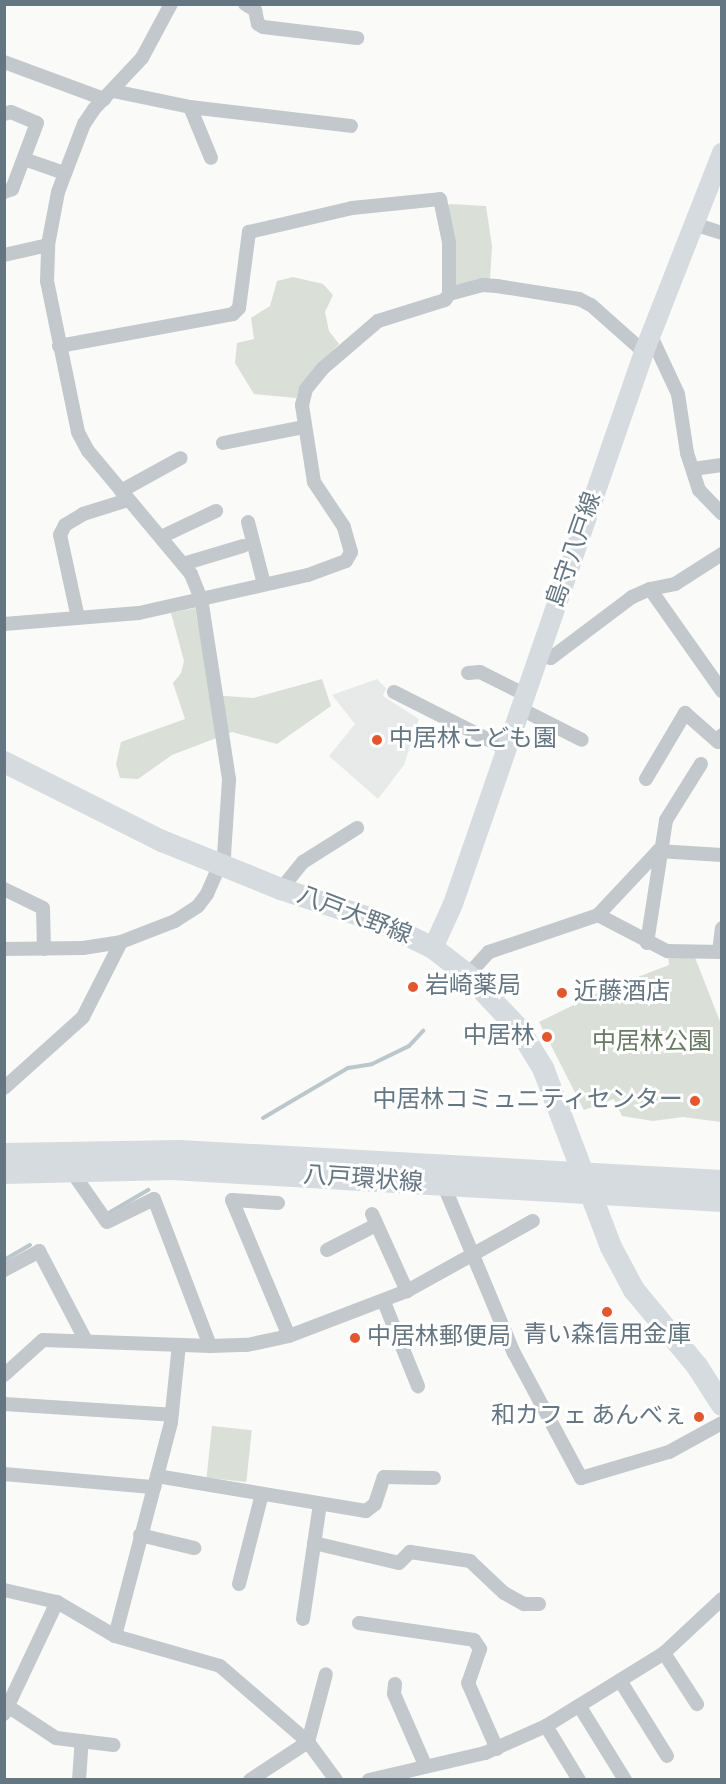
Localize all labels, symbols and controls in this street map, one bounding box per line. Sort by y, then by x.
street label: 島守八戸線 [542,489,608,611]
place label: 中居林こども園 [389,726,557,754]
marker: 中居林こども園 [370,733,384,747]
street label: 八戸大野線 [293,881,415,951]
place label: 岩崎薬局 [425,973,521,1001]
place label: 近藤酒店 [574,979,670,1007]
marker: 岩崎薬局 [406,980,420,994]
marker: 近藤酒店 [555,986,569,1000]
place label: 中居林 [463,1023,535,1051]
park label: 中居林公園 [592,1029,712,1057]
marker: 中居林 [540,1030,554,1044]
place label: 中居林コミュニティセンター [371,1087,683,1115]
marker: 中居林コミュニティセンター [688,1094,702,1108]
street label: 八戸環状線 [302,1161,424,1199]
marker: 青い森信用金庫 [600,1305,614,1319]
place label: 青い森信用金庫 [523,1322,691,1350]
place label: 中居林郵便局 [367,1324,511,1352]
marker: 中居林郵便局 [348,1331,362,1345]
place label: 和カフェ あんべぇ [491,1403,687,1431]
marker: 和カフェ あんべぇ [692,1410,706,1424]

